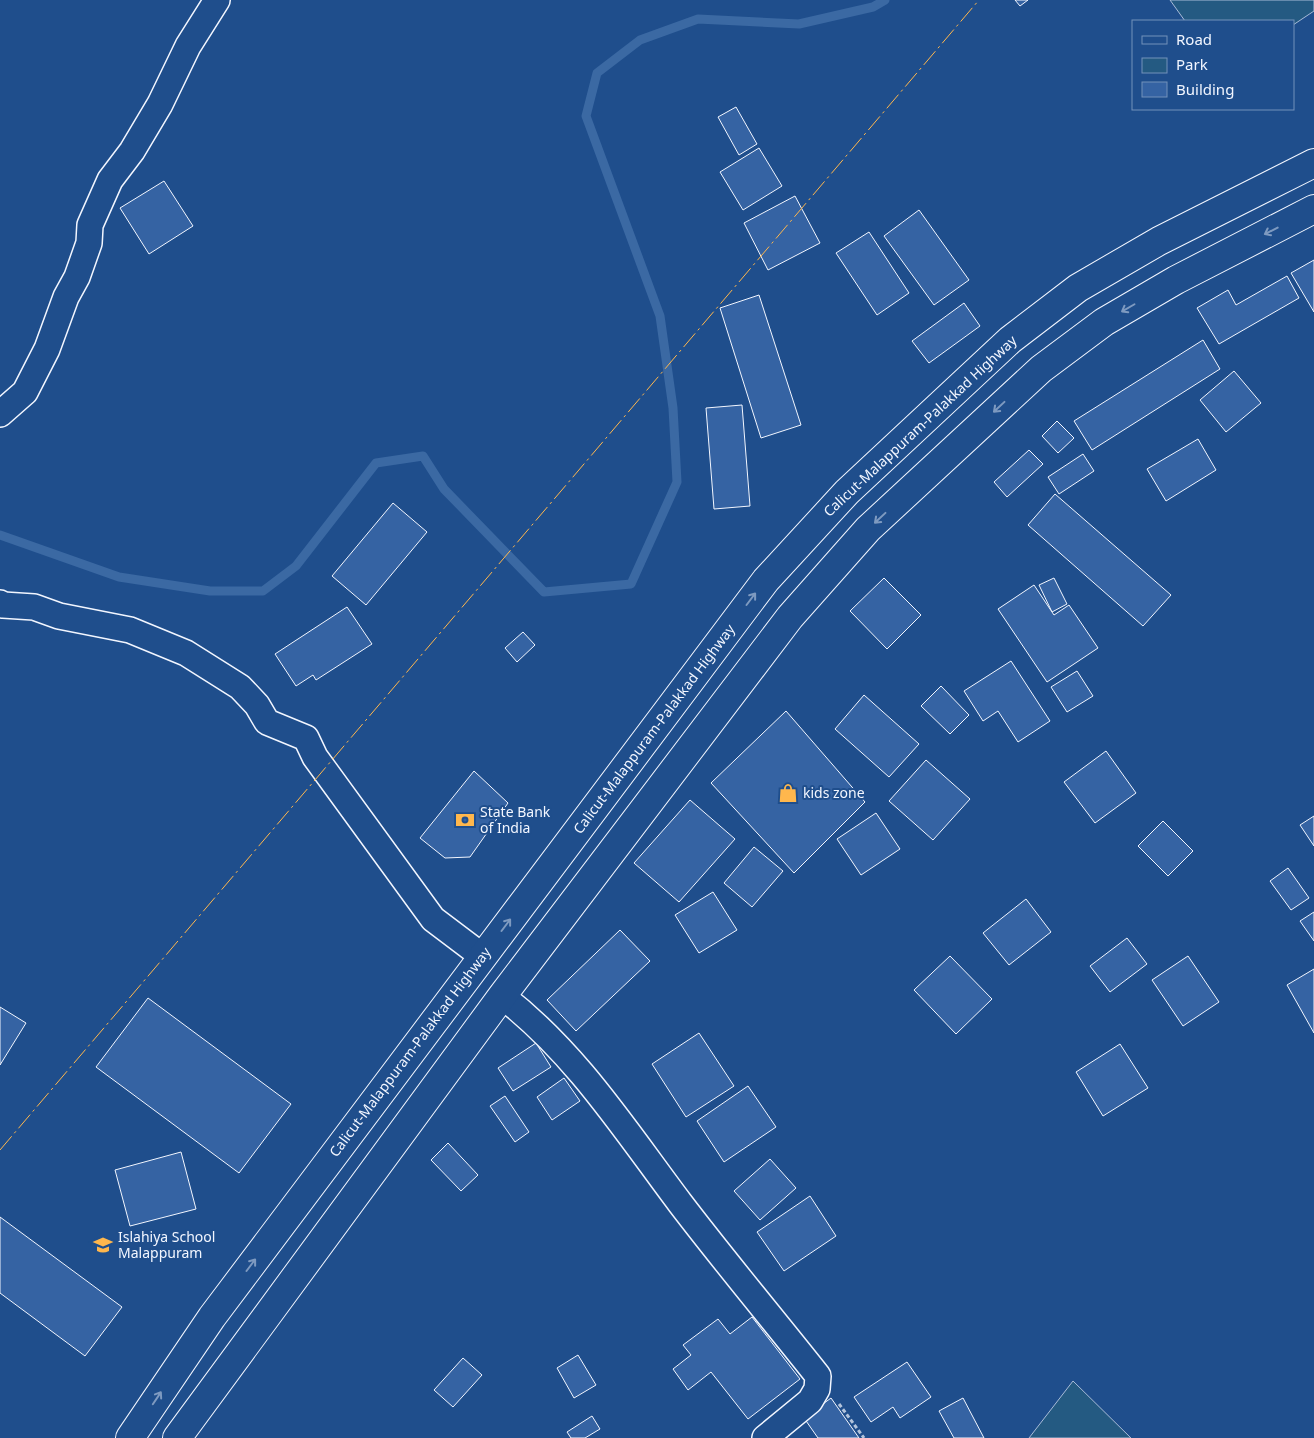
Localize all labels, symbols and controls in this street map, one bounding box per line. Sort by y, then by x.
legend [1132,20,1294,110]
text: Road [1176,29,1212,49]
text: Park [1176,54,1208,74]
text: Building [1176,79,1234,99]
one-way arrow [1263,226,1278,236]
one-way arrow [1121,304,1135,314]
street label: Calicut-Malappuram-Palakkad Highway [819,330,1021,520]
one-way arrow [993,401,1006,413]
one-way arrow [874,512,887,524]
one-way arrow [746,592,756,606]
street label: Calicut-Malappuram-Palakkad Highway [568,619,739,837]
shop icon: kids zone [777,782,799,804]
place label: kids zone [803,783,865,802]
place label: State Bank of India [480,802,551,837]
bank icon: State Bank of India [454,809,476,831]
one-way arrow [501,918,511,932]
street label: Calicut-Malappuram-Palakkad Highway [324,942,495,1160]
place label: Islahiya School Malappuram [118,1227,215,1262]
school or university icon: Islahiya School Malappuram [92,1234,114,1256]
one-way arrow [246,1258,256,1272]
one-way arrow [152,1391,162,1405]

